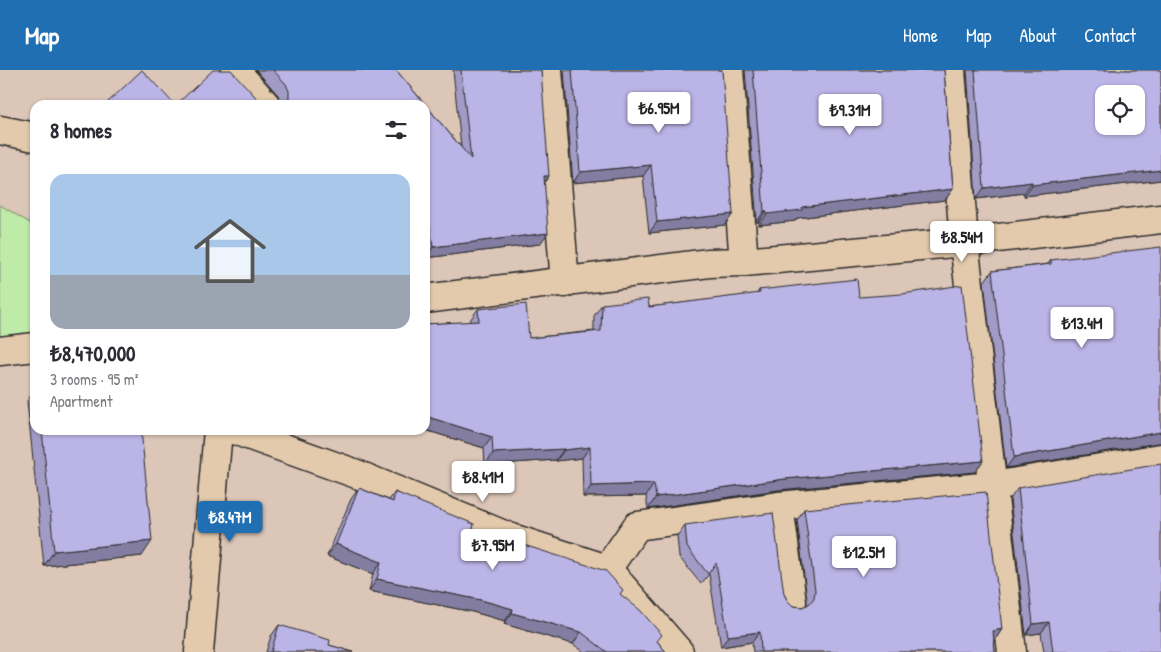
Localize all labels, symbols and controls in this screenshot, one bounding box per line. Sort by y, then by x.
text: Map [25,19,59,51]
text: Home [903,23,938,48]
text: Map [966,23,991,48]
text: About [1019,23,1056,48]
text: Contact [1084,23,1136,48]
map controls [1095,85,1145,135]
button: locate [1095,85,1145,135]
pin: ₺6.95M [618,92,700,134]
pin: ₺9.31M [809,93,891,136]
text: ₺6.95M [638,97,680,119]
text: ₺9.31M [830,99,870,121]
text: 8 homes [50,116,112,145]
icon: filters [382,116,410,144]
icon: home [185,206,275,296]
pin: ₺8.54M [921,220,1003,263]
text: ₺8.54M [941,226,983,248]
pin: ₺13.4M [1041,306,1123,349]
text: ₺13.4M [1061,312,1103,334]
text: ₺8,470,000 [50,339,136,368]
text: 3 rooms · 95 m² [50,368,138,390]
text: Apartment [50,390,113,412]
pin: ₺8.41M [442,460,524,503]
text: ₺8.41M [463,466,503,488]
pin: ₺8.47M [189,500,271,543]
text: ₺8.47M [209,506,251,528]
pin: ₺7.95M [452,528,534,571]
text: ₺7.95M [472,534,514,556]
pin: ₺12.5M [823,536,905,578]
text: ₺12.5M [843,541,885,563]

